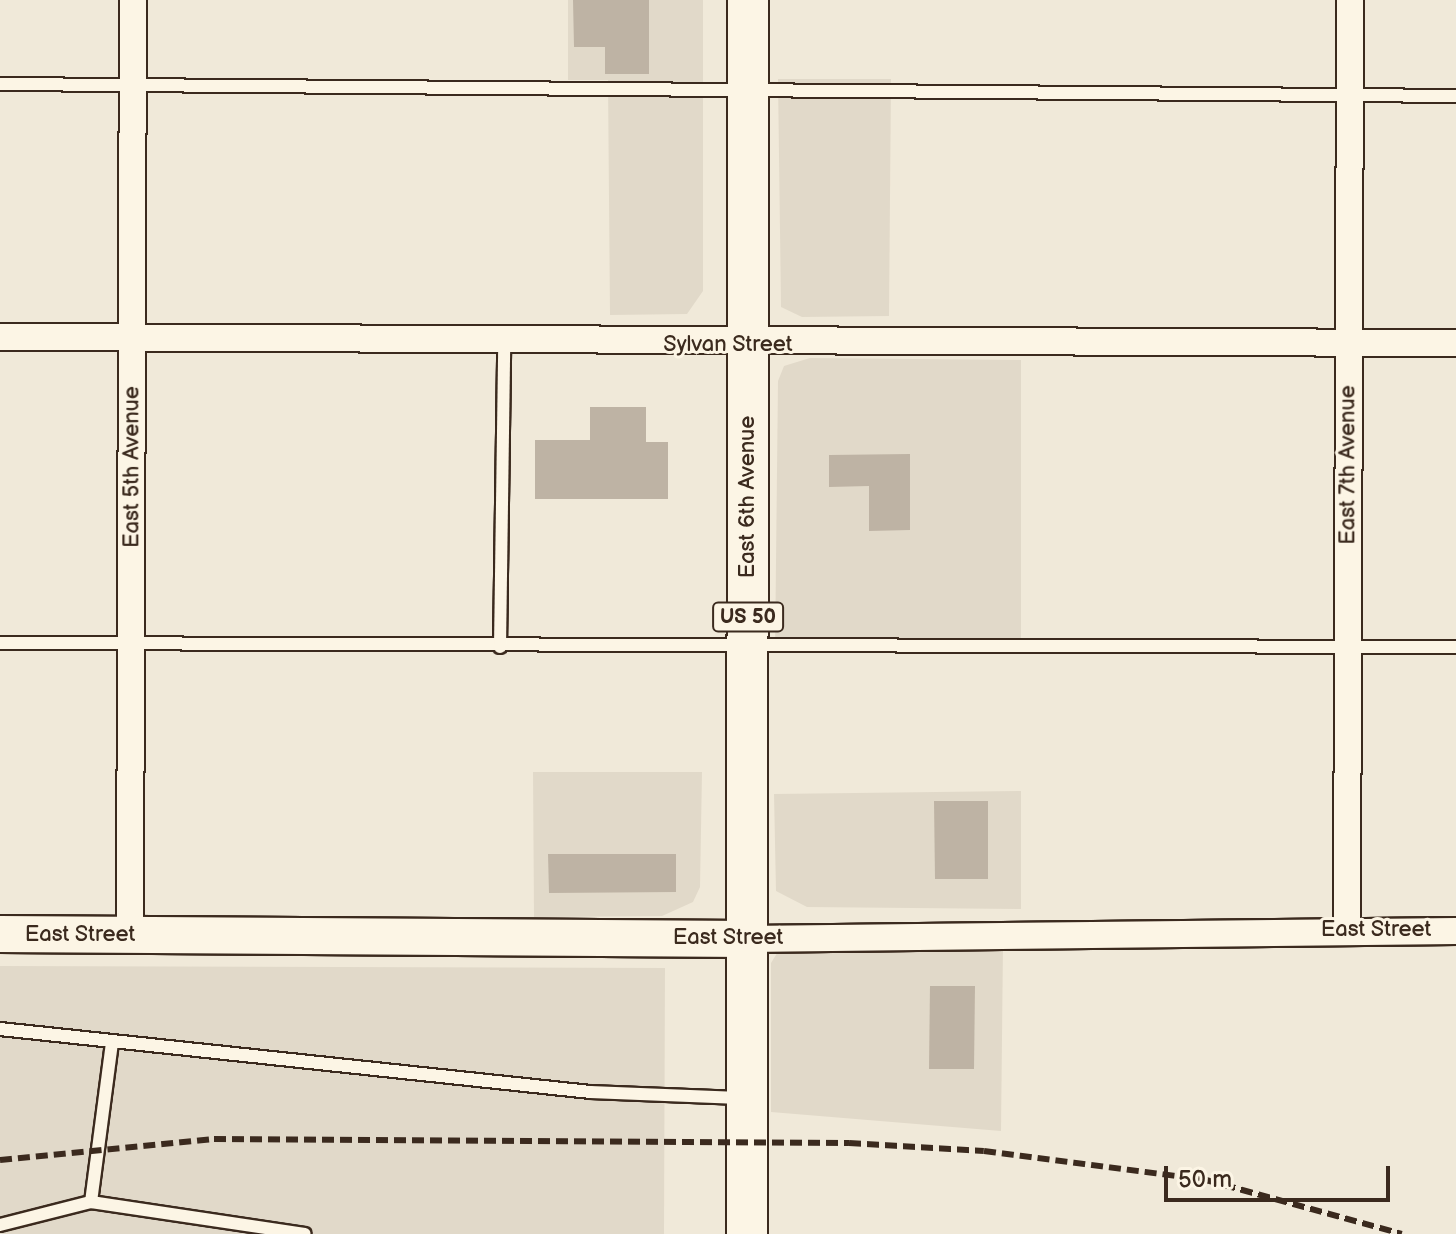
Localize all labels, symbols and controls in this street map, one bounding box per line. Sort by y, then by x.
street label: Sylvan Street [663,332,793,358]
street label: East 7th Avenue [1335,385,1361,545]
street label: East 5th Avenue [119,386,145,548]
street label: East 6th Avenue [735,416,761,578]
road number: US 50 [712,601,784,633]
street label: East Street [1321,917,1431,943]
street label: East Street [25,922,135,948]
street label: East Street [673,925,783,951]
scale bar [1168,1150,1394,1200]
text: 50 m [1178,1165,1232,1194]

